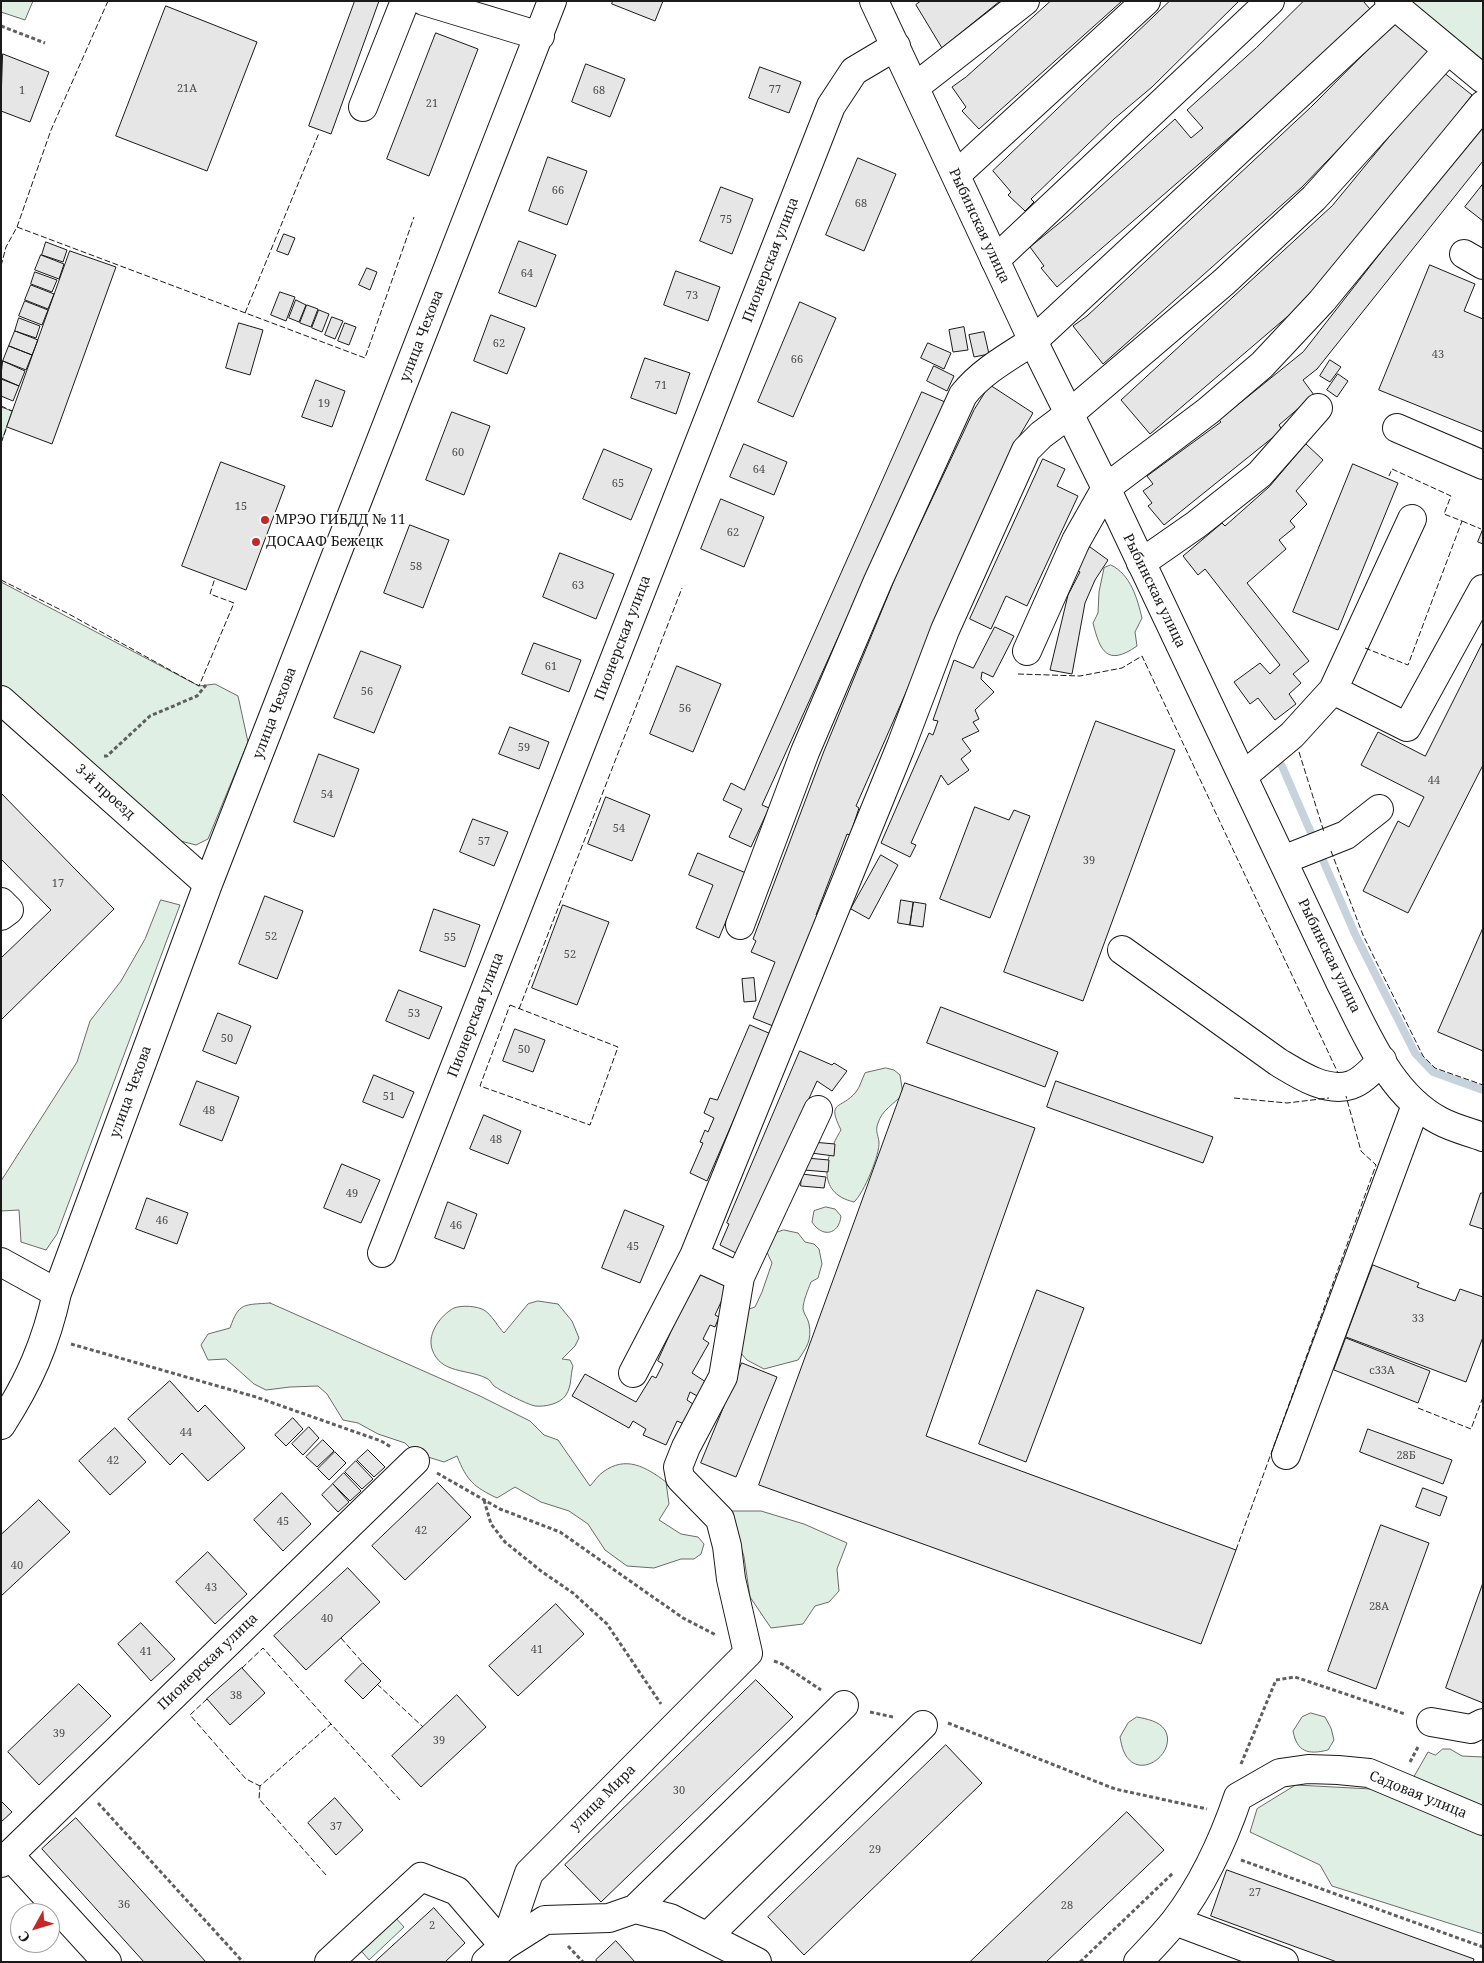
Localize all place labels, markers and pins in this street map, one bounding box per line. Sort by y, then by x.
place label: МРЭО ГИБДД № 11 [275,512,406,528]
marker: МРЭО ГИБДД № 11 [259,514,271,526]
place label: ДОСААФ Бежецк [266,534,383,550]
marker: ДОСААФ Бежецк [250,536,262,548]

